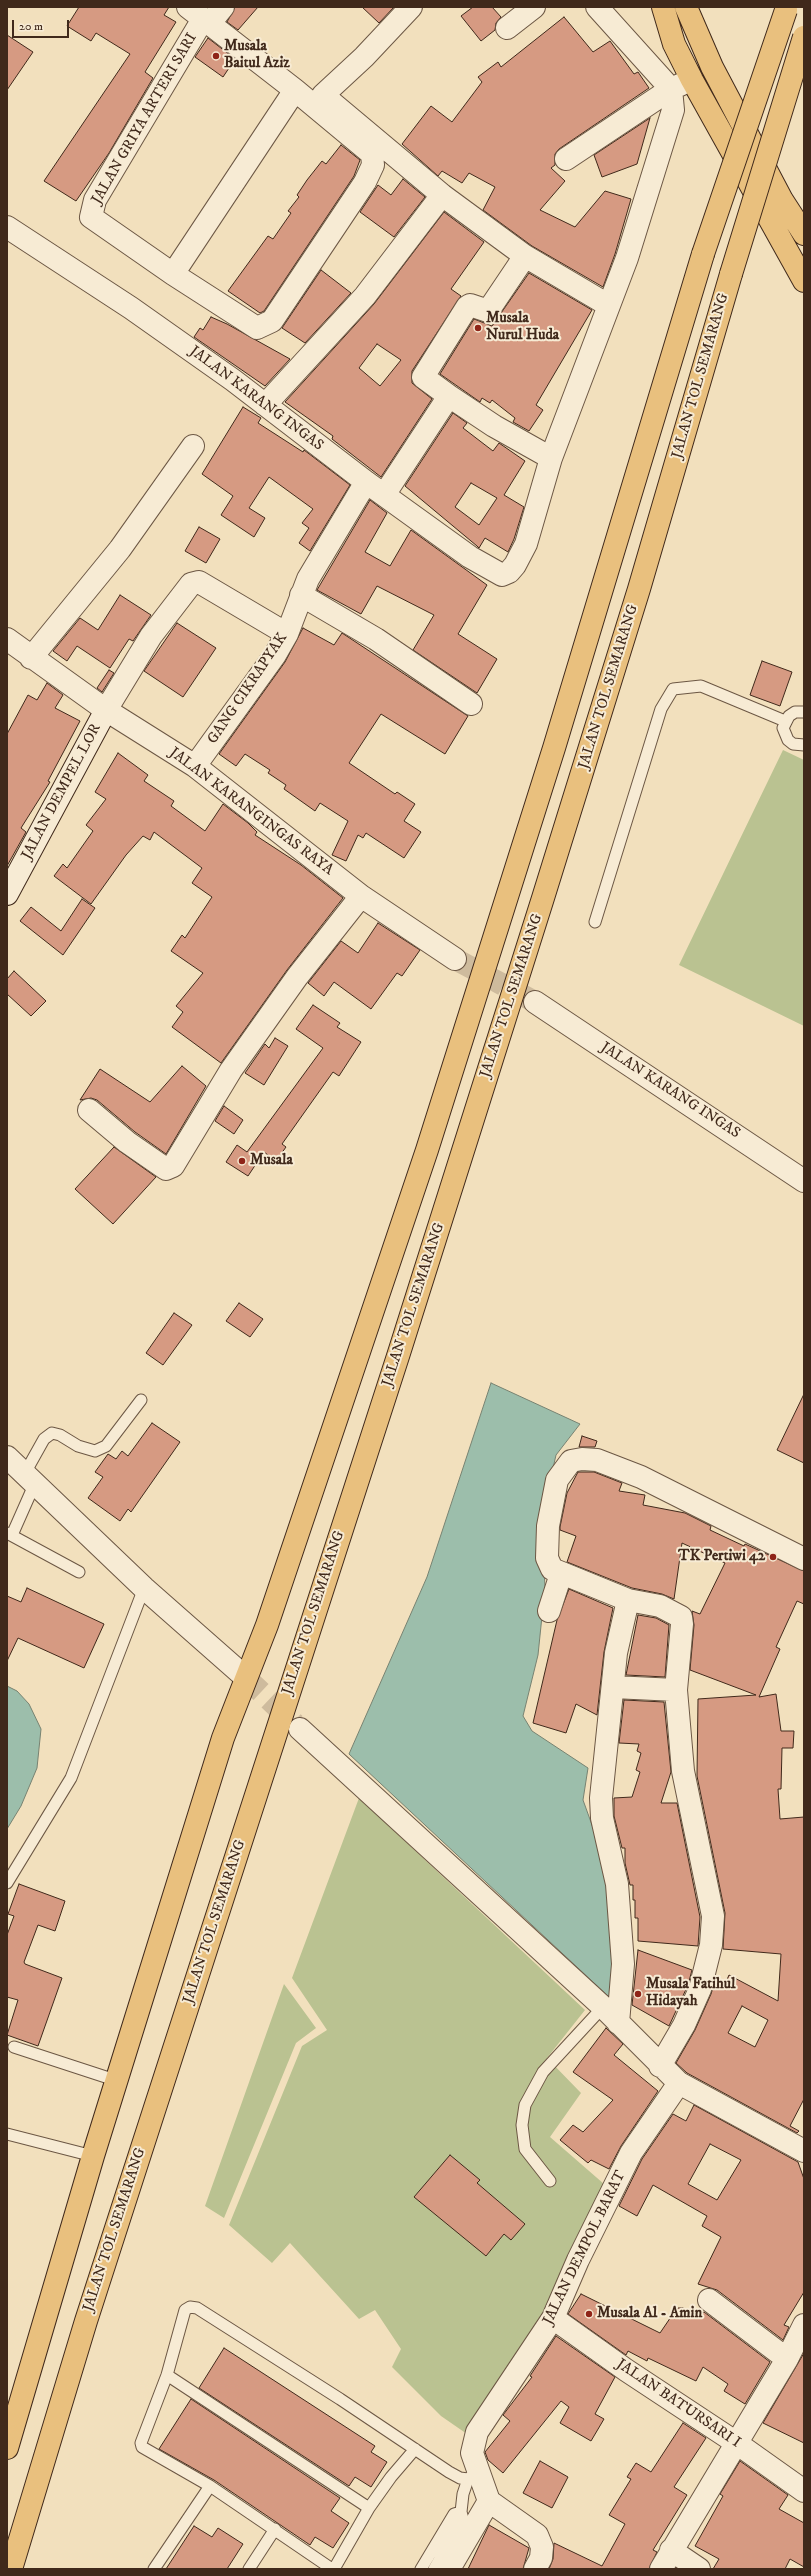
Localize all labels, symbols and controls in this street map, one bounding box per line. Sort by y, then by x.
scale bar [14,12,71,38]
text: 20 m [19,19,43,34]
street label: JALAN GRIYA ARTERI SARI [89,30,201,208]
place label: Musala Baitul Aziz [224,38,290,73]
marker: Musala Baitul Aziz [211,51,221,61]
street label: JALAN TOL SEMARANG [669,291,733,461]
place label: Musala Nurul Huda [486,310,559,345]
marker: Musala Nurul Huda [473,323,483,333]
street label: JALAN KARANG INGAS [185,343,327,455]
street label: JALAN TOL SEMARANG [575,603,643,771]
street label: GANG CIKRAPYAK [204,630,292,748]
street label: JALAN DEMPEL LOR [19,721,105,863]
street label: JALAN KARANGINGAS RAYA [165,744,337,880]
street label: JALAN TOL SEMARANG [477,912,547,1080]
street label: JALAN KARANG INGAS [597,1039,743,1143]
place label: Musala [250,1152,293,1170]
marker: Musala [237,1156,247,1166]
street label: JALAN TOL SEMARANG [379,1221,449,1389]
street label: JALAN TOL SEMARANG [279,1529,349,1697]
place label: TK Pertiwi 42 [678,1548,765,1566]
marker: TK Pertiwi 42 [768,1552,778,1562]
street label: JALAN TOL SEMARANG [180,1838,250,2006]
place label: Musala Fatihul Hidayah [646,1976,736,2011]
marker: Musala Fatihul Hidayah [633,1989,643,1999]
street label: JALAN TOL SEMARANG [80,2146,150,2314]
street label: JALAN DEMPOL BARAT [540,2168,630,2328]
place label: Musala Al - Amin [597,2305,702,2323]
marker: Musala Al - Amin [584,2309,594,2319]
street label: JALAN BATURSARI I [612,2356,744,2452]

